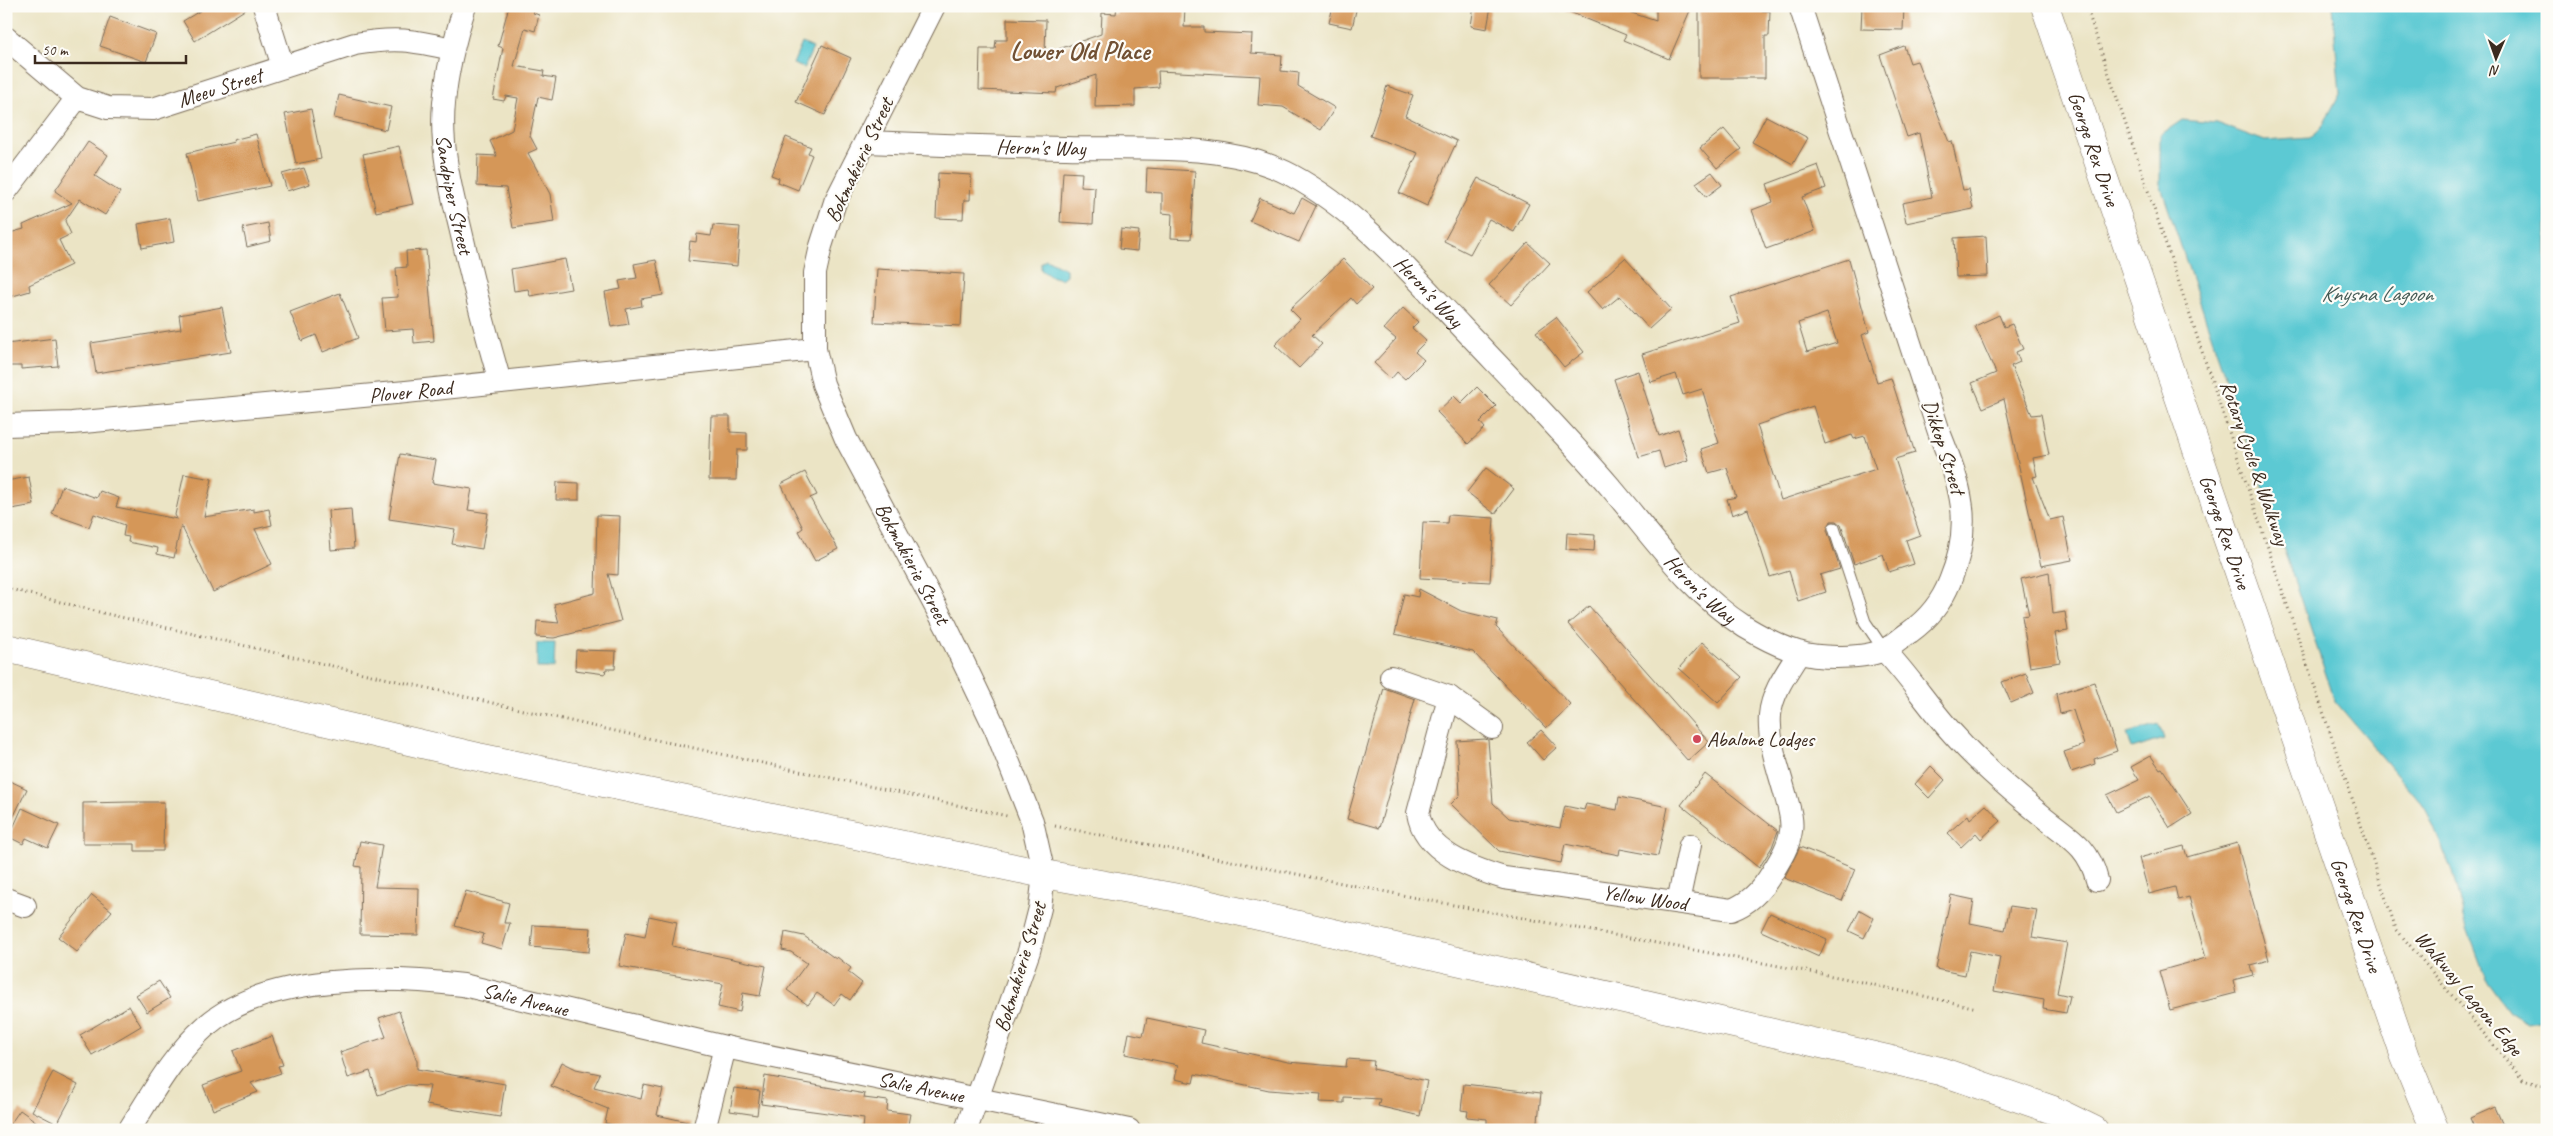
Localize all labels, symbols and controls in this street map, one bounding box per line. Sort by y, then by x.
scale bar [35,32,186,64]
north arrow [2470,32,2520,82]
district label: Lower Old Place [1010,34,1152,67]
text: 50 m [42,41,69,60]
street label: Meeu Street [175,61,268,113]
text: N [2489,62,2500,79]
street label: George Rex Drive [2062,88,2126,210]
street label: Bokmakierie Street [819,92,900,226]
street label: Sandpiper Street [430,134,479,259]
street label: Heron's Way [996,134,1087,161]
street label: Heron's Way [1389,250,1470,334]
water label: Knysna Lagoon [2321,280,2435,308]
street label: Plover Road [368,374,457,408]
street label: Rotary Cycle & Walkway [2215,377,2296,550]
street label: Dikkop Street [1917,396,1972,500]
street label: George Rex Drive [2194,471,2257,594]
street label: Bokmakierie Street [869,498,957,631]
street label: Heron's Way [1659,549,1742,631]
place label: Abalone Lodges [1707,726,1816,752]
marker: Abalone Lodges [1691,733,1703,745]
street label: George Rex Drive [2325,855,2388,977]
street label: Yellow Wood [1601,879,1692,917]
street label: Bokmakierie Street [988,897,1053,1035]
street label: Walkway Lagoon Edge [2409,925,2530,1062]
street label: Salie Avenue [480,977,572,1023]
street label: Salie Avenue [876,1066,967,1109]

